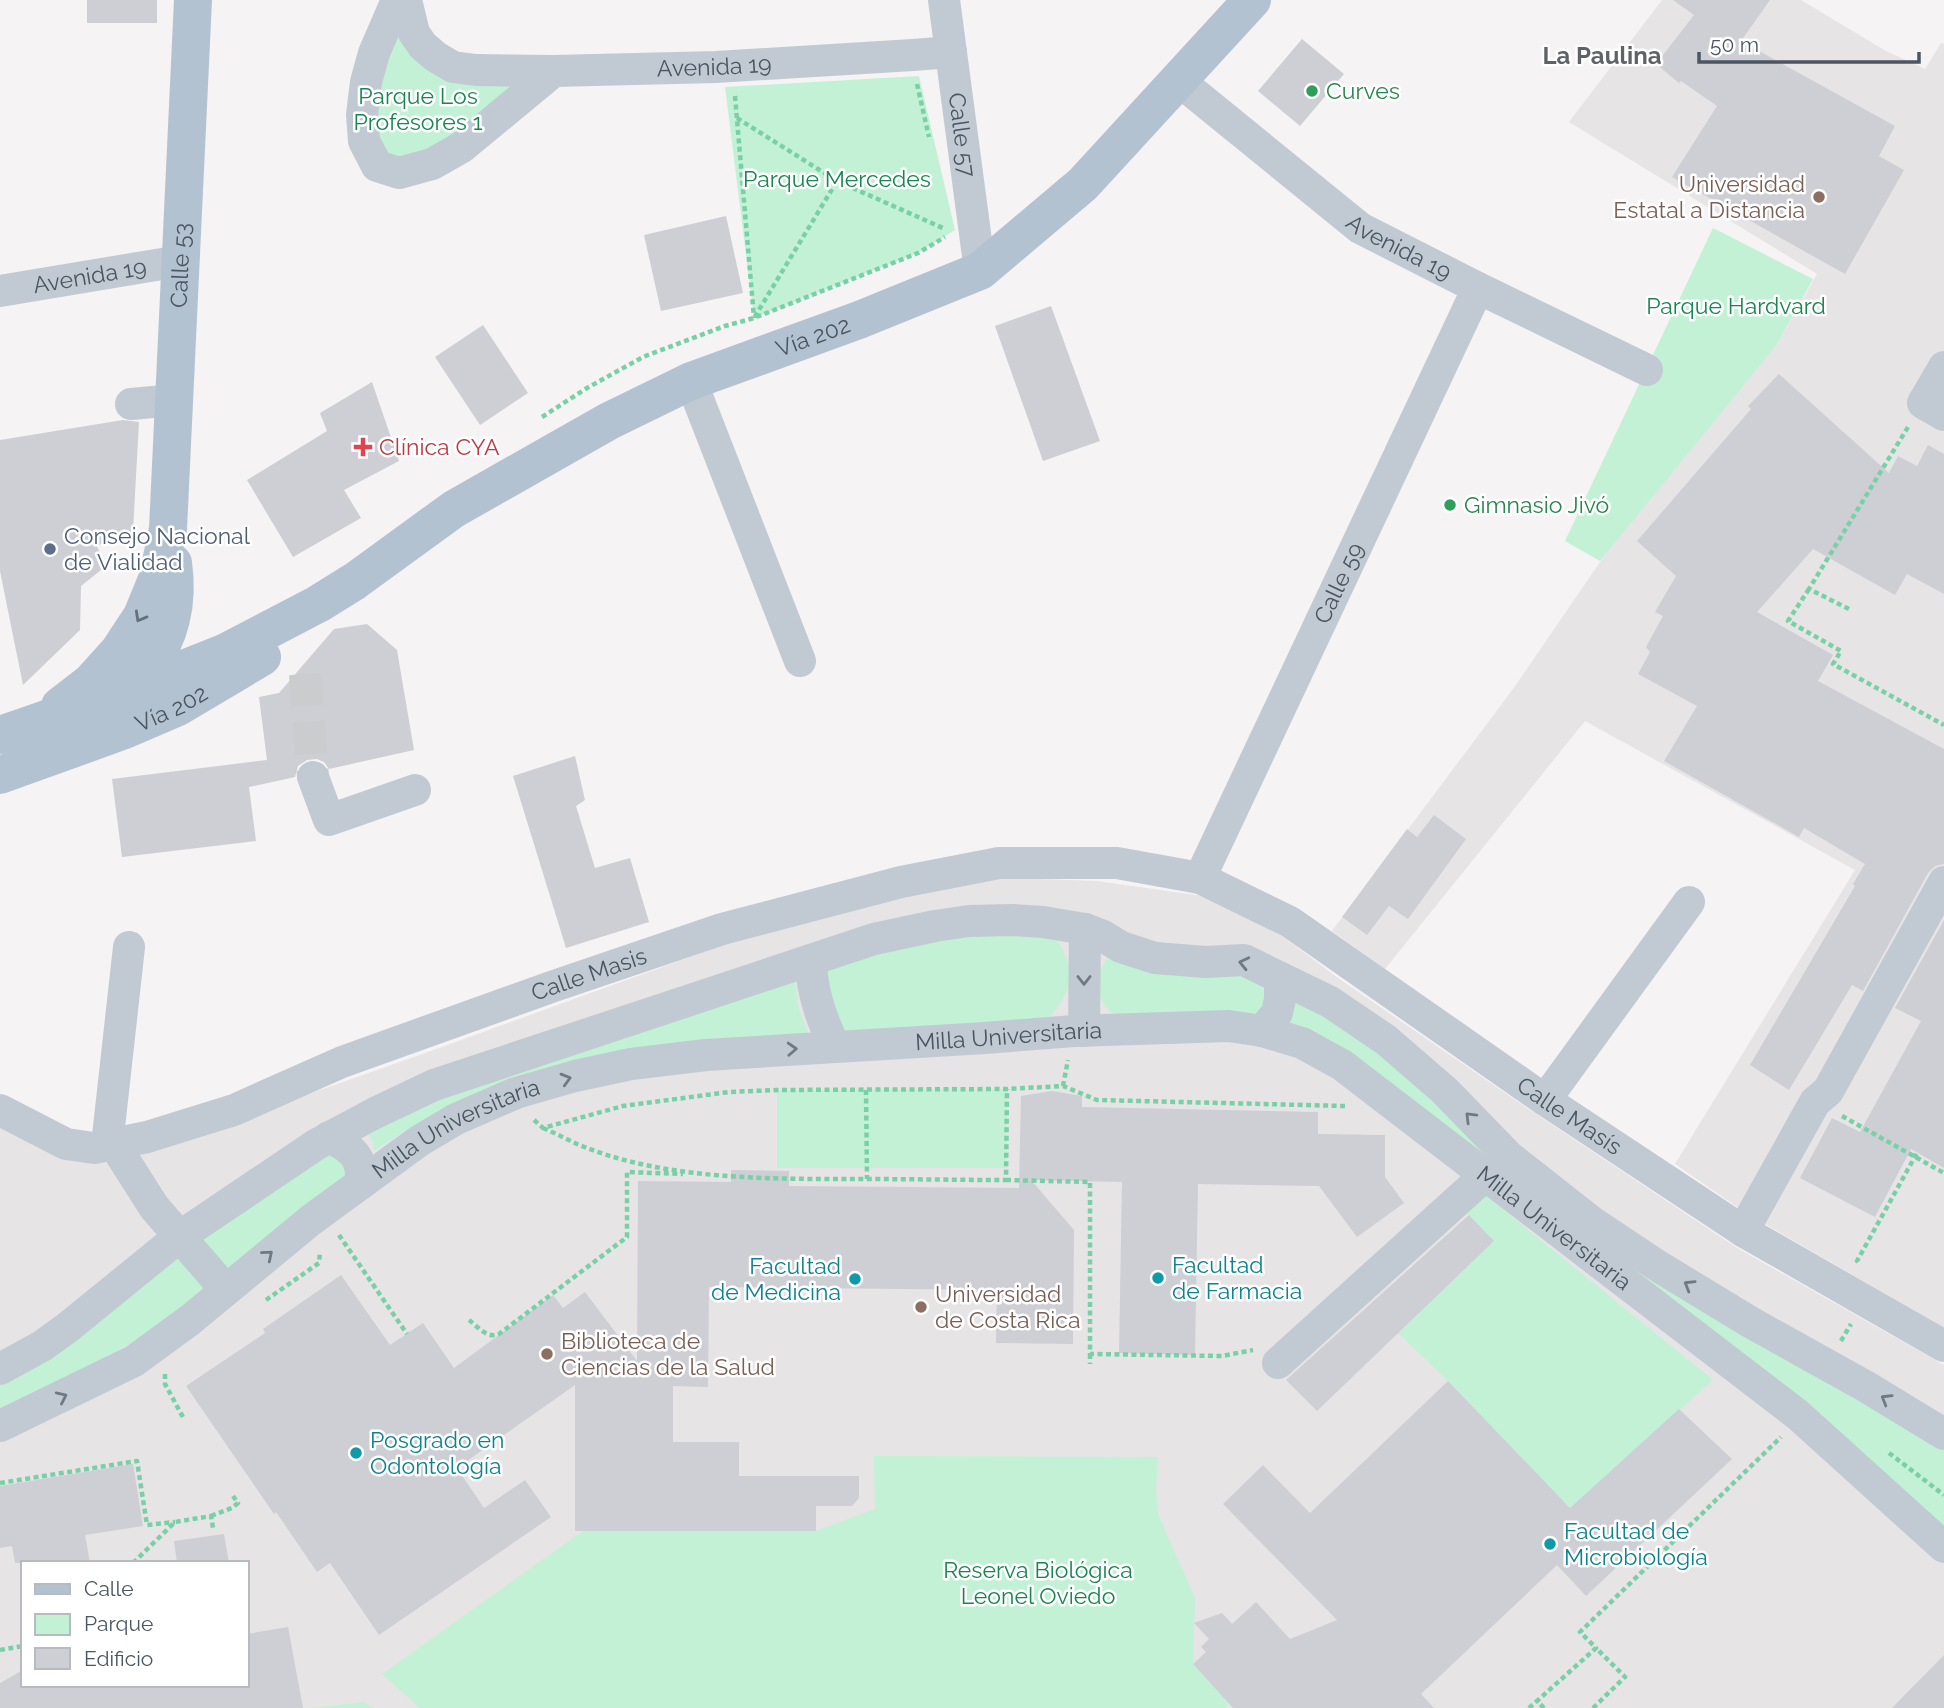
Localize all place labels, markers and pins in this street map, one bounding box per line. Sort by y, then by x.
place label: Curves [1326,77,1400,104]
marker: Curves [1304,83,1320,99]
place label: Universidad Estatal a Distancia [1613,170,1805,223]
marker: Universidad Estatal a Distancia [1811,189,1827,205]
place label: Clínica CYA [379,433,500,460]
marker: Clínica CYA [353,437,373,457]
place label: Gimnasio Jivó [1464,491,1609,518]
marker: Gimnasio Jivó [1442,497,1458,513]
place label: Consejo Nacional de Vialidad [64,522,251,575]
marker: Consejo Nacional de Vialidad [42,541,58,557]
place label: Facultad de Farmacia [1172,1251,1302,1304]
place label: Facultad de Medicina [711,1252,841,1305]
marker: Facultad de Farmacia [1150,1270,1166,1286]
marker: Facultad de Medicina [847,1271,863,1287]
place label: Universidad de Costa Rica [935,1280,1080,1333]
marker: Universidad de Costa Rica [913,1299,929,1315]
place label: Biblioteca de Ciencias de la Salud [561,1327,775,1380]
marker: Biblioteca de Ciencias de la Salud [539,1346,555,1362]
place label: Posgrado en Odontología [370,1426,504,1479]
marker: Posgrado en Odontología [348,1445,364,1461]
place label: Facultad de Microbiología [1564,1517,1708,1570]
marker: Facultad de Microbiología [1542,1536,1558,1552]

